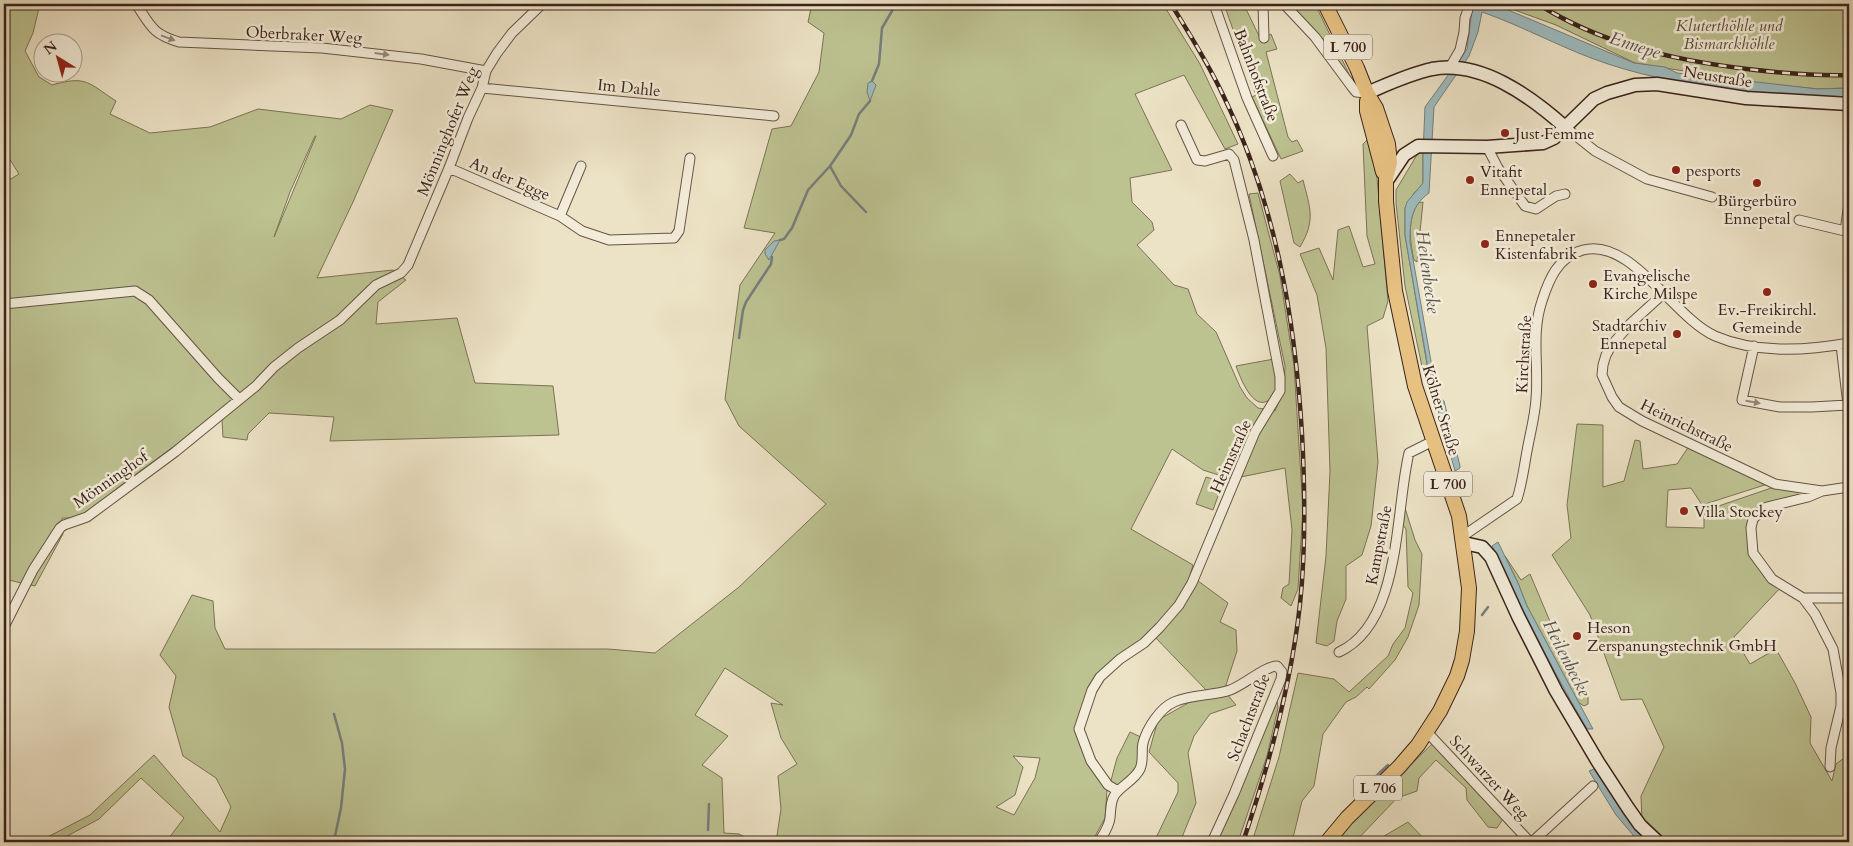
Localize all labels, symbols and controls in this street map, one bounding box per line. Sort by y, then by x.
park label: Kluterthöhle und Bismarckhöhle [1676,15,1784,55]
street label: Oberbraker Weg [245,21,363,49]
street label: Bahnhofstraße [1228,26,1284,125]
water label: Ennepe [1606,26,1664,66]
north arrow [32,32,82,82]
road number: L 700 [1324,34,1372,60]
one-way arrow [161,35,176,42]
text: N [40,37,61,59]
one-way arrow [375,51,391,59]
street label: Neustraße [1682,61,1754,93]
street label: Mönninghofer Weg [412,63,484,200]
street label: Im Dahle [596,74,662,102]
place label: Just Femme [1513,123,1595,145]
marker: Just Femme [1499,127,1511,139]
street label: An der Egge [466,152,553,206]
place label: pesports [1686,160,1741,182]
place label: Vitafit Ennepetal [1480,161,1547,201]
marker: pesports [1670,164,1682,176]
marker: Vitafit Ennepetal [1464,174,1476,186]
marker: Bürgerbüro Ennepetal [1751,177,1763,189]
place label: Bürgerbüro Ennepetal [1717,190,1797,230]
place label: Ennepetaler Kistenfabrik [1495,225,1578,265]
water label: Heilenbecke [1409,229,1446,316]
marker: Ennepetaler Kistenfabrik [1479,238,1491,250]
place label: Evangelische Kirche Milspe [1603,265,1698,305]
marker: Evangelische Kirche Milspe [1587,278,1599,290]
marker: Ev.-Freikirchl. Gemeinde [1761,286,1773,298]
place label: Ev.-Freikirchl. Gemeinde [1718,299,1817,339]
street label: Kirchstraße [1511,314,1537,394]
place label: Stadtarchiv Ennepetal [1592,315,1668,355]
marker: Stadtarchiv Ennepetal [1671,328,1683,340]
street label: Kölner Straße [1417,362,1465,458]
street label: Heinrichstraße [1637,394,1737,458]
one-way arrow [1745,398,1761,406]
street label: Heimstraße [1205,416,1257,497]
street label: Mönninghof [69,444,155,514]
road number: L 700 [1424,472,1472,496]
place label: Villa Stockey [1694,501,1783,523]
street label: Kampstraße [1360,503,1397,587]
marker: Villa Stockey [1678,505,1690,517]
water label: Heilenbecke [1536,615,1597,702]
place label: Heson Zerspanungstechnik GmbH [1587,617,1777,657]
marker: Heson Zerspanungstechnik GmbH [1571,630,1583,642]
street label: Schachtstraße [1222,670,1276,764]
street label: Schwarzer Weg [1444,731,1534,825]
road number: L 706 [1354,776,1402,800]

